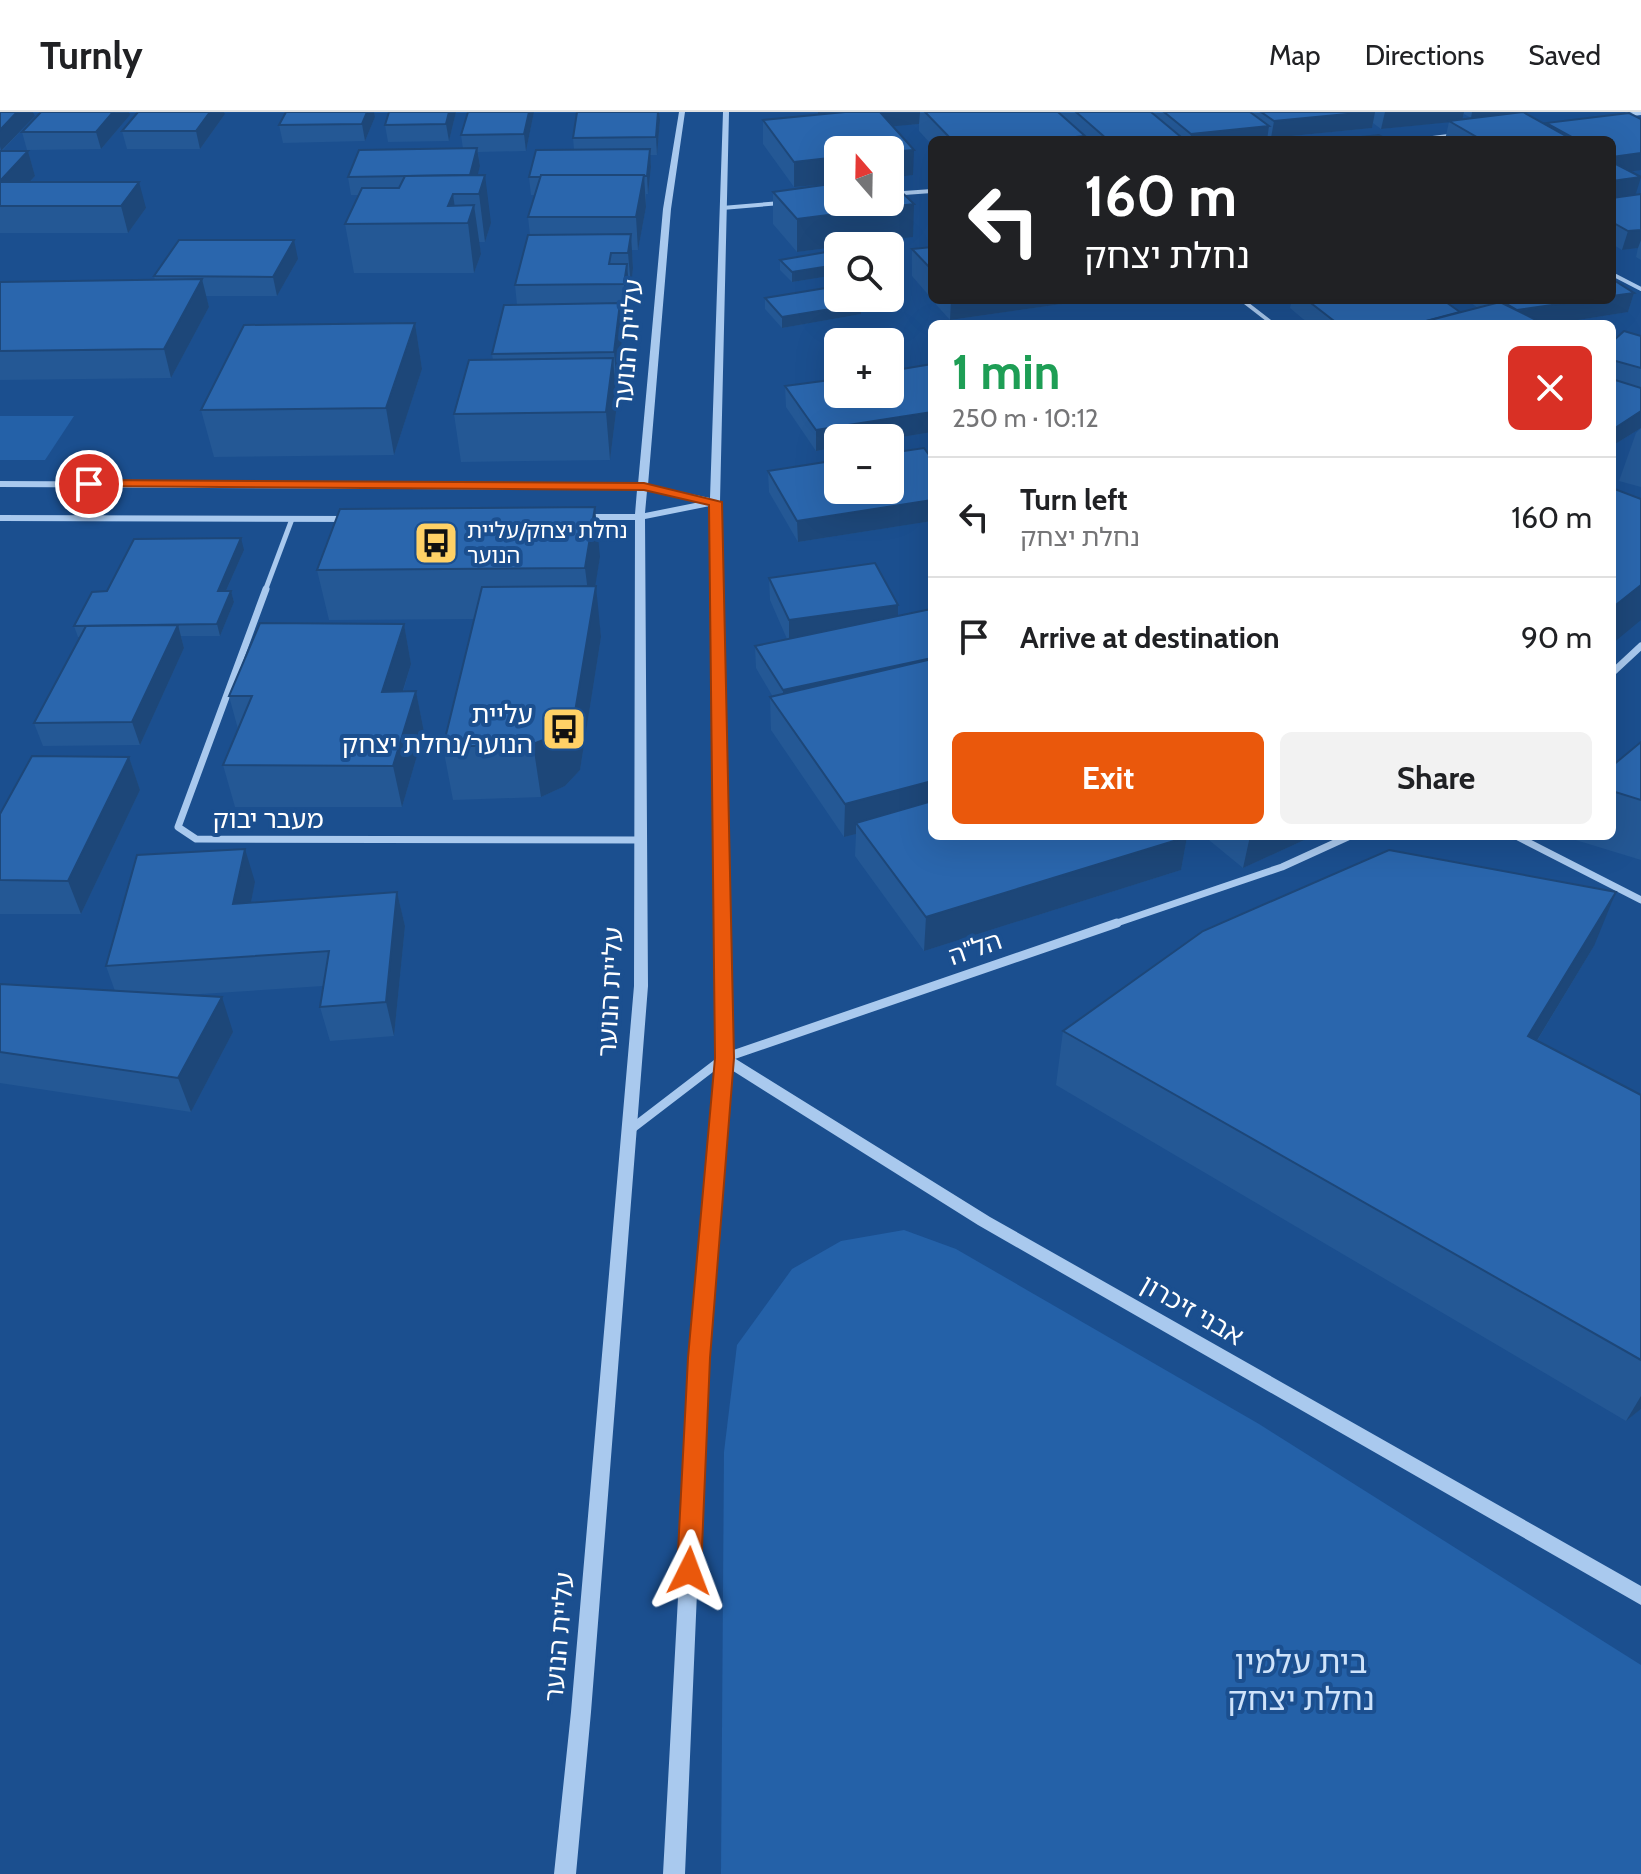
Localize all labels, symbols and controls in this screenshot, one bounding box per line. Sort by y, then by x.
text: Turnly [40,32,143,79]
text: Map [1269,38,1321,72]
text: Directions [1365,38,1484,72]
text: Saved [1528,38,1601,72]
north arrow [824,136,904,216]
map controls [824,136,904,504]
text: 160 m [1084,162,1237,230]
icon: left [952,168,1056,272]
button: search [824,232,904,312]
text: נחלת יצחק [1084,233,1250,277]
street label: עליית הנוער [606,278,650,410]
button: + [824,328,904,408]
text: 1 min [952,343,1060,401]
button: close [1508,346,1592,430]
text: 250 m · 10:12 [952,402,1099,434]
button: − [824,424,904,504]
pin [55,450,123,518]
icon: arrive [67,462,111,506]
text: Turn left [1020,481,1128,518]
icon: left [952,495,996,539]
text: 160 m [1511,499,1592,536]
place label: נחלת יצחק/עליית הנוער [467,517,628,569]
bus stop icon: נחלת יצחק/עליית הנוער [412,519,460,567]
text: נחלת יצחק [1020,521,1140,553]
icon: arrive [952,615,996,659]
text: Arrive at destination [1020,619,1280,656]
text: 90 m [1521,619,1592,656]
place label: עליית הנוער/נחלת יצחק [342,698,533,760]
bus stop icon: עליית הנוער/נחלת יצחק [540,705,588,753]
button: Exit [952,732,1264,824]
button: Share [1280,732,1592,824]
street label: מעבר יבוק [212,803,324,835]
street label: הל"ה [944,924,1006,972]
street label: עליית הנוער [591,926,629,1058]
street label: אבני זיכרון [1135,1268,1249,1352]
position arrow [647,1529,731,1613]
street label: עליית הנוער [537,1571,581,1703]
park label: בית עלמין נחלת יצחק [1227,1642,1375,1718]

